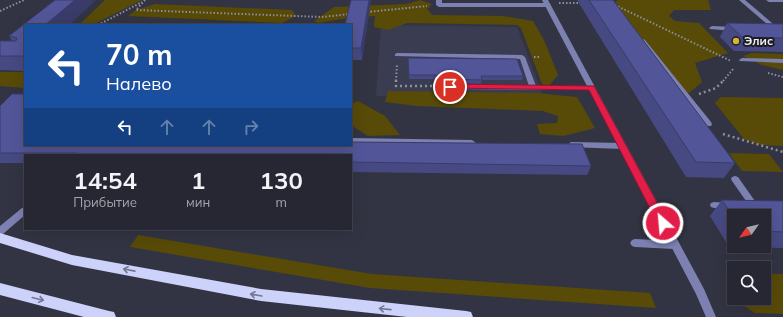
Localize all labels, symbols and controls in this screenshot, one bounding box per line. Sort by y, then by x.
place label: Элис [744,33,773,48]
marker: Элис [731,36,741,46]
text: 70 m [106,37,172,72]
icon: left [40,40,92,92]
pin [433,70,467,104]
text: Налево [106,72,172,95]
icon: arrive [439,76,461,98]
icon: left [114,116,136,138]
icon: ahead [156,116,178,138]
icon: ahead [198,116,220,138]
icon: right [240,116,262,138]
text: 14:54 [73,165,137,195]
text: 1 [191,165,205,195]
text: 130 [260,165,303,195]
text: Прибытие [73,194,137,210]
text: мин [186,194,210,210]
text: m [275,194,287,210]
position arrow [642,202,684,244]
north arrow [727,209,771,253]
map controls [727,209,771,305]
button: search [727,261,771,305]
one-way arrow [122,266,135,274]
one-way arrow [250,290,263,298]
one-way arrow [31,296,44,303]
one-way arrow [379,305,392,312]

